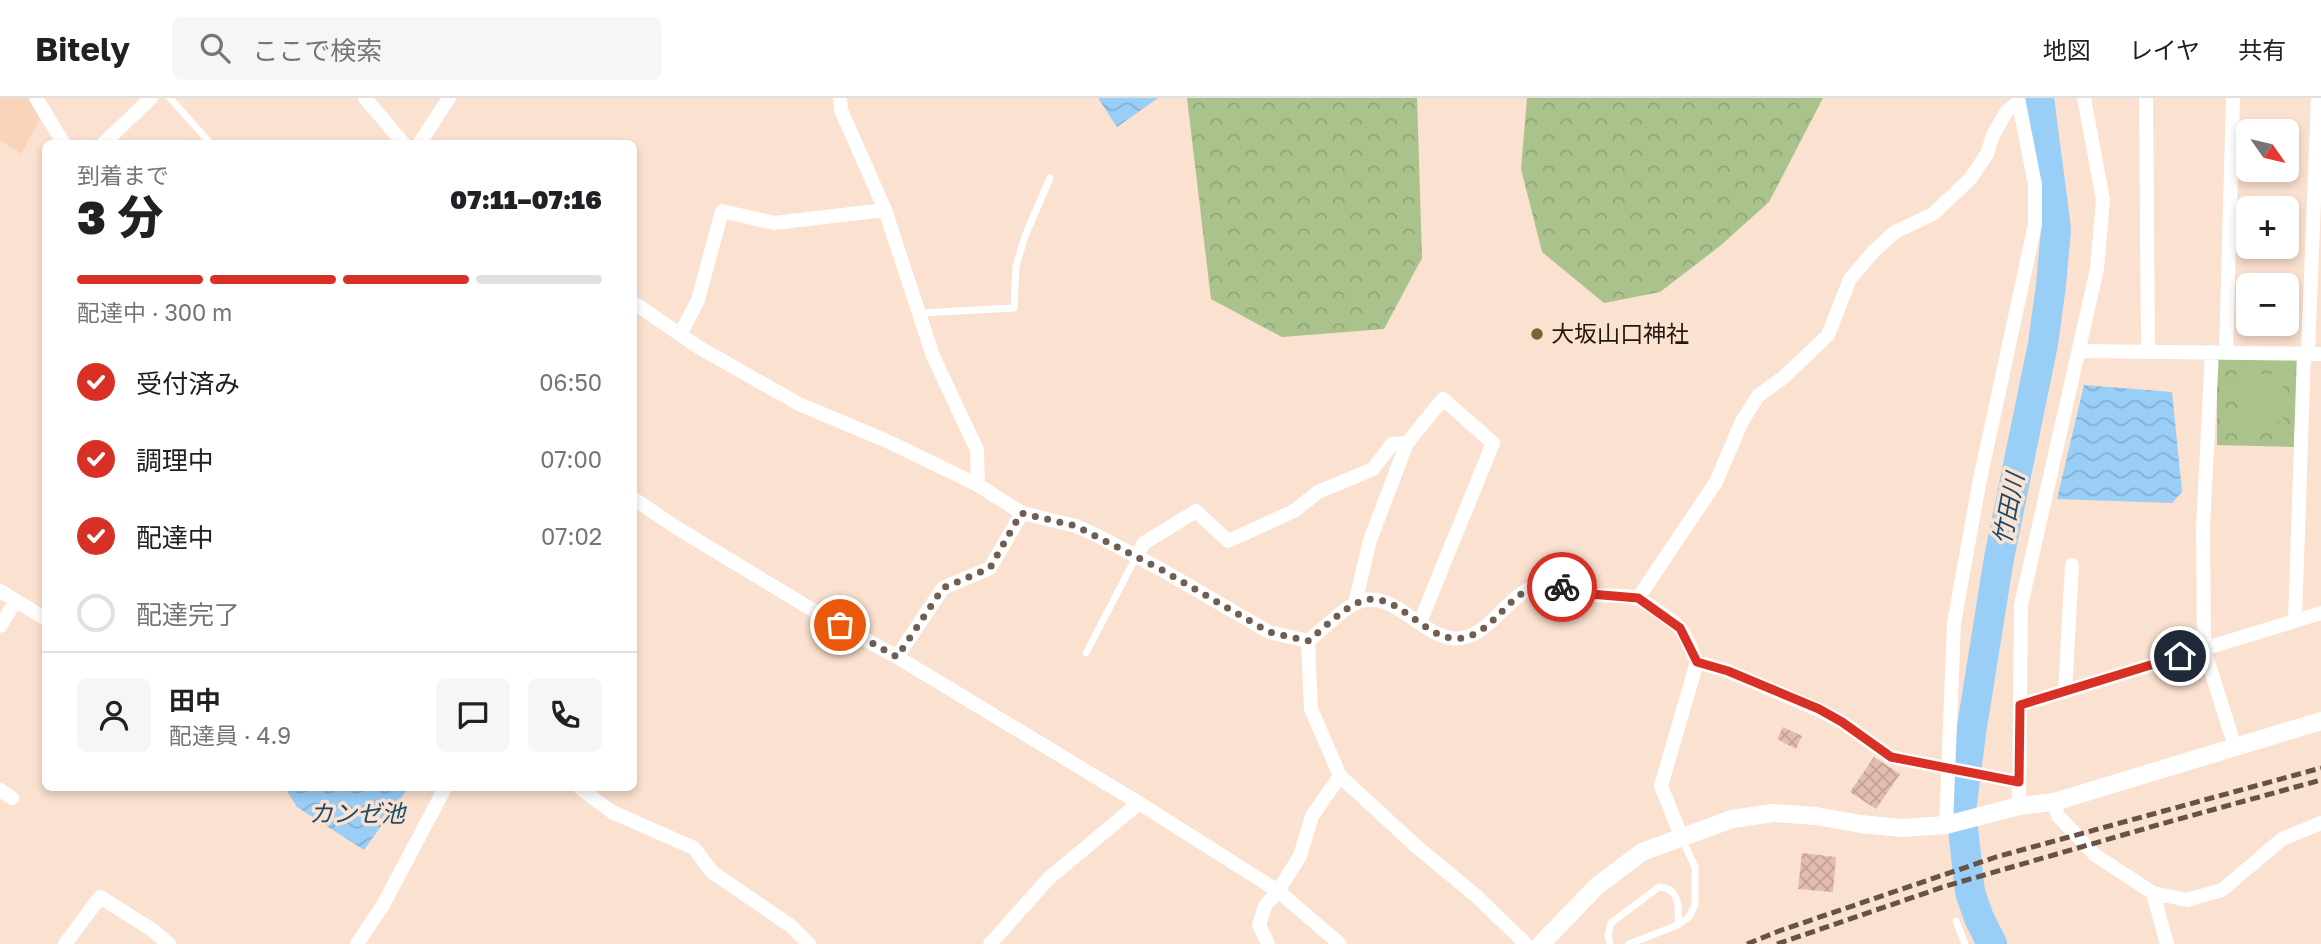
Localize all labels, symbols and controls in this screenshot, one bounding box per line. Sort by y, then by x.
search box [172,17,662,80]
text: Bitely [35,29,130,68]
icon: search [196,29,234,67]
text: ここで検索 [252,35,382,66]
text: 地図 [2043,35,2091,64]
text: レイヤ [2129,35,2200,64]
text: 共有 [2238,35,2286,64]
north arrow [2236,119,2300,182]
map controls [2236,119,2299,336]
text: 到着まで [77,161,169,189]
text: 07:11–07:16 [450,184,602,215]
text: 3 分 [77,189,163,244]
button: + [2236,196,2299,259]
button: − [2236,273,2299,336]
text: 配達中 · 300 m [77,298,232,326]
place label: 大坂山口神社 [1551,319,1689,347]
marker: 大坂山口神社 [1529,326,1545,342]
icon: check [77,363,115,401]
text: 受付済み [136,368,240,399]
text: 06:50 [539,368,602,396]
icon: check [77,440,115,478]
text: 調理中 [136,445,214,476]
text: 07:00 [540,445,602,473]
water label: 竹田川 [1986,468,2029,547]
icon: check [77,517,115,555]
text: 配達中 [136,522,214,553]
text: 07:02 [541,522,602,550]
courier [1527,552,1597,622]
icon: bike [1543,568,1581,606]
pin [810,595,870,655]
text: 配達完了 [136,599,240,630]
icon: bag [821,606,859,644]
pin [2150,626,2210,686]
icon: home [2161,637,2199,675]
button: person [77,678,151,752]
button: chat [436,678,510,752]
button: phone [528,678,602,752]
text: 田中 [169,685,221,716]
text: 配達員 · 4.9 [169,721,291,749]
water label: カンゼ池 [309,798,407,827]

